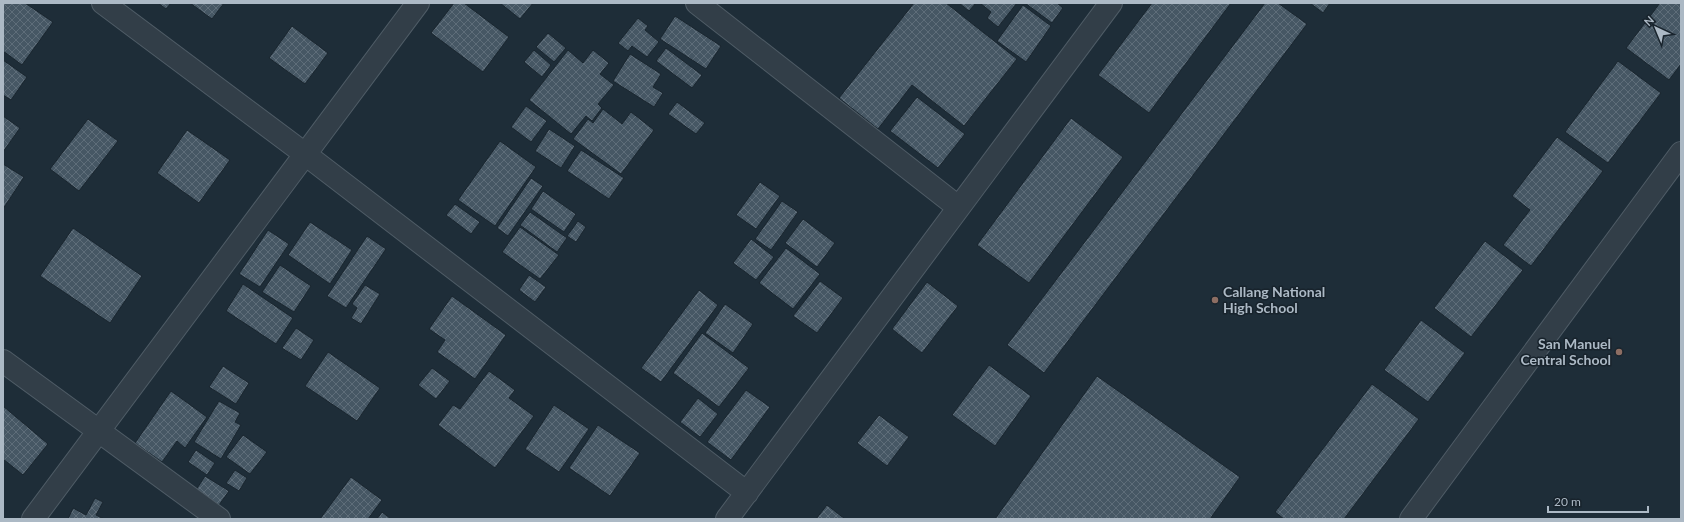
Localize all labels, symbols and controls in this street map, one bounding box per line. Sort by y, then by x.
north arrow [1636,8,1676,48]
text: N [1641,13,1656,28]
place label: Callang National High School [1223,283,1325,316]
marker: Callang National High School [1210,295,1220,305]
place label: San Manuel Central School [1520,335,1611,368]
marker: San Manuel Central School [1614,347,1624,357]
scale bar [1548,488,1648,514]
text: 20 m [1554,494,1581,509]

